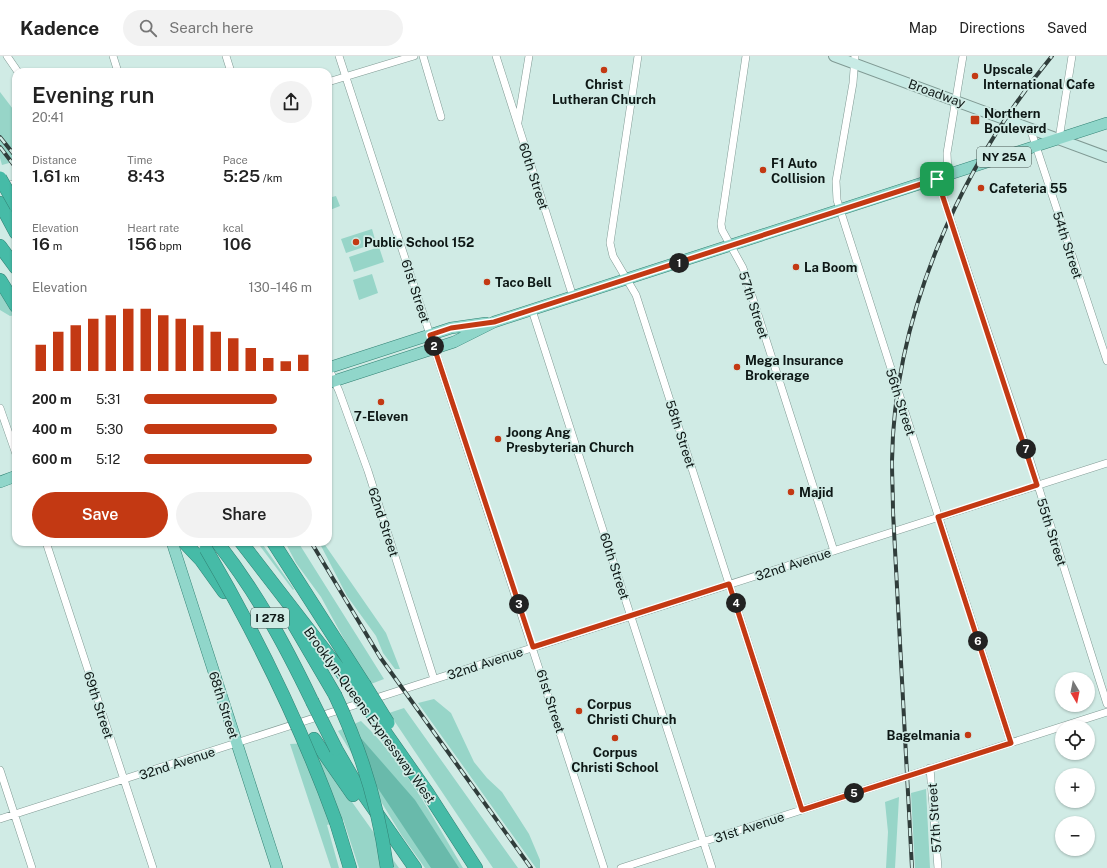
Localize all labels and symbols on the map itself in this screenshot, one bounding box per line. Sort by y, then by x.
place label: Upscale International Cafe [983,62,1095,92]
marker: Christ Lutheran Church [599,65,609,75]
marker: Upscale International Cafe [970,71,980,81]
street label: Broadway [906,76,968,111]
place label: Christ Lutheran Church [552,77,656,107]
place label: Northern Boulevard [984,106,1047,136]
marker: Northern Boulevard [969,114,981,126]
street label: 60th Street [516,141,551,212]
road number: NY 25A [977,147,1031,167]
place label: F1 Auto Collision [771,156,825,186]
pin [920,162,954,196]
marker: F1 Auto Collision [758,165,768,175]
place label: Cafeteria 55 [989,181,1067,196]
marker: Cafeteria 55 [976,183,986,193]
street label: 54th Street [1050,209,1086,281]
place label: Public School 152 [364,235,474,250]
marker: Public School 152 [351,237,361,247]
pin: 1 [669,253,689,273]
street label: 61st Street [398,257,433,325]
place label: La Boom [804,260,857,275]
marker: La Boom [791,262,801,272]
street label: 57th Street [736,270,771,341]
place label: Taco Bell [495,275,552,290]
marker: Taco Bell [482,277,492,287]
pin: 2 [424,336,444,356]
place label: Mega Insurance Brokerage [745,353,844,383]
marker: Mega Insurance Brokerage [732,362,742,372]
street label: 56th Street [883,366,918,438]
marker: 7-Eleven [376,397,386,407]
street label: 58th Street [663,398,699,470]
place label: 7-Eleven [354,409,408,424]
place label: Joong Ang Presbyterian Church [506,425,634,455]
marker: Joong Ang Presbyterian Church [493,434,503,444]
pin: 7 [1016,439,1036,459]
street label: 62nd Street [365,485,402,559]
place label: Majid [799,485,834,500]
marker: Majid [786,487,796,497]
street label: 55th Street [1034,496,1070,568]
street label: 60th Street [597,531,632,602]
street label: 32nd Avenue [753,545,833,584]
pin: 4 [726,593,746,613]
pin: 3 [509,594,529,614]
road number: I 278 [251,608,289,628]
street label: Brooklyn-Queens Expressway West [301,624,438,806]
pin: 6 [968,631,988,651]
street label: 32nd Avenue [445,644,525,683]
street label: 61st Street [533,667,568,735]
street label: 68th Street [206,669,241,741]
street label: 69th Street [81,670,116,741]
north arrow [1055,672,1095,712]
place label: Corpus Christi Church [587,697,676,727]
marker: Corpus Christi Church [574,706,584,716]
place label: Bagelmania [887,728,960,743]
marker: Bagelmania [963,730,973,740]
marker: Corpus Christi School [610,733,620,743]
street label: 32nd Avenue [137,744,217,783]
place label: Corpus Christi School [571,745,659,775]
pin: 5 [844,783,864,803]
street label: 57th Street [925,783,944,853]
street label: 31st Avenue [712,809,786,846]

